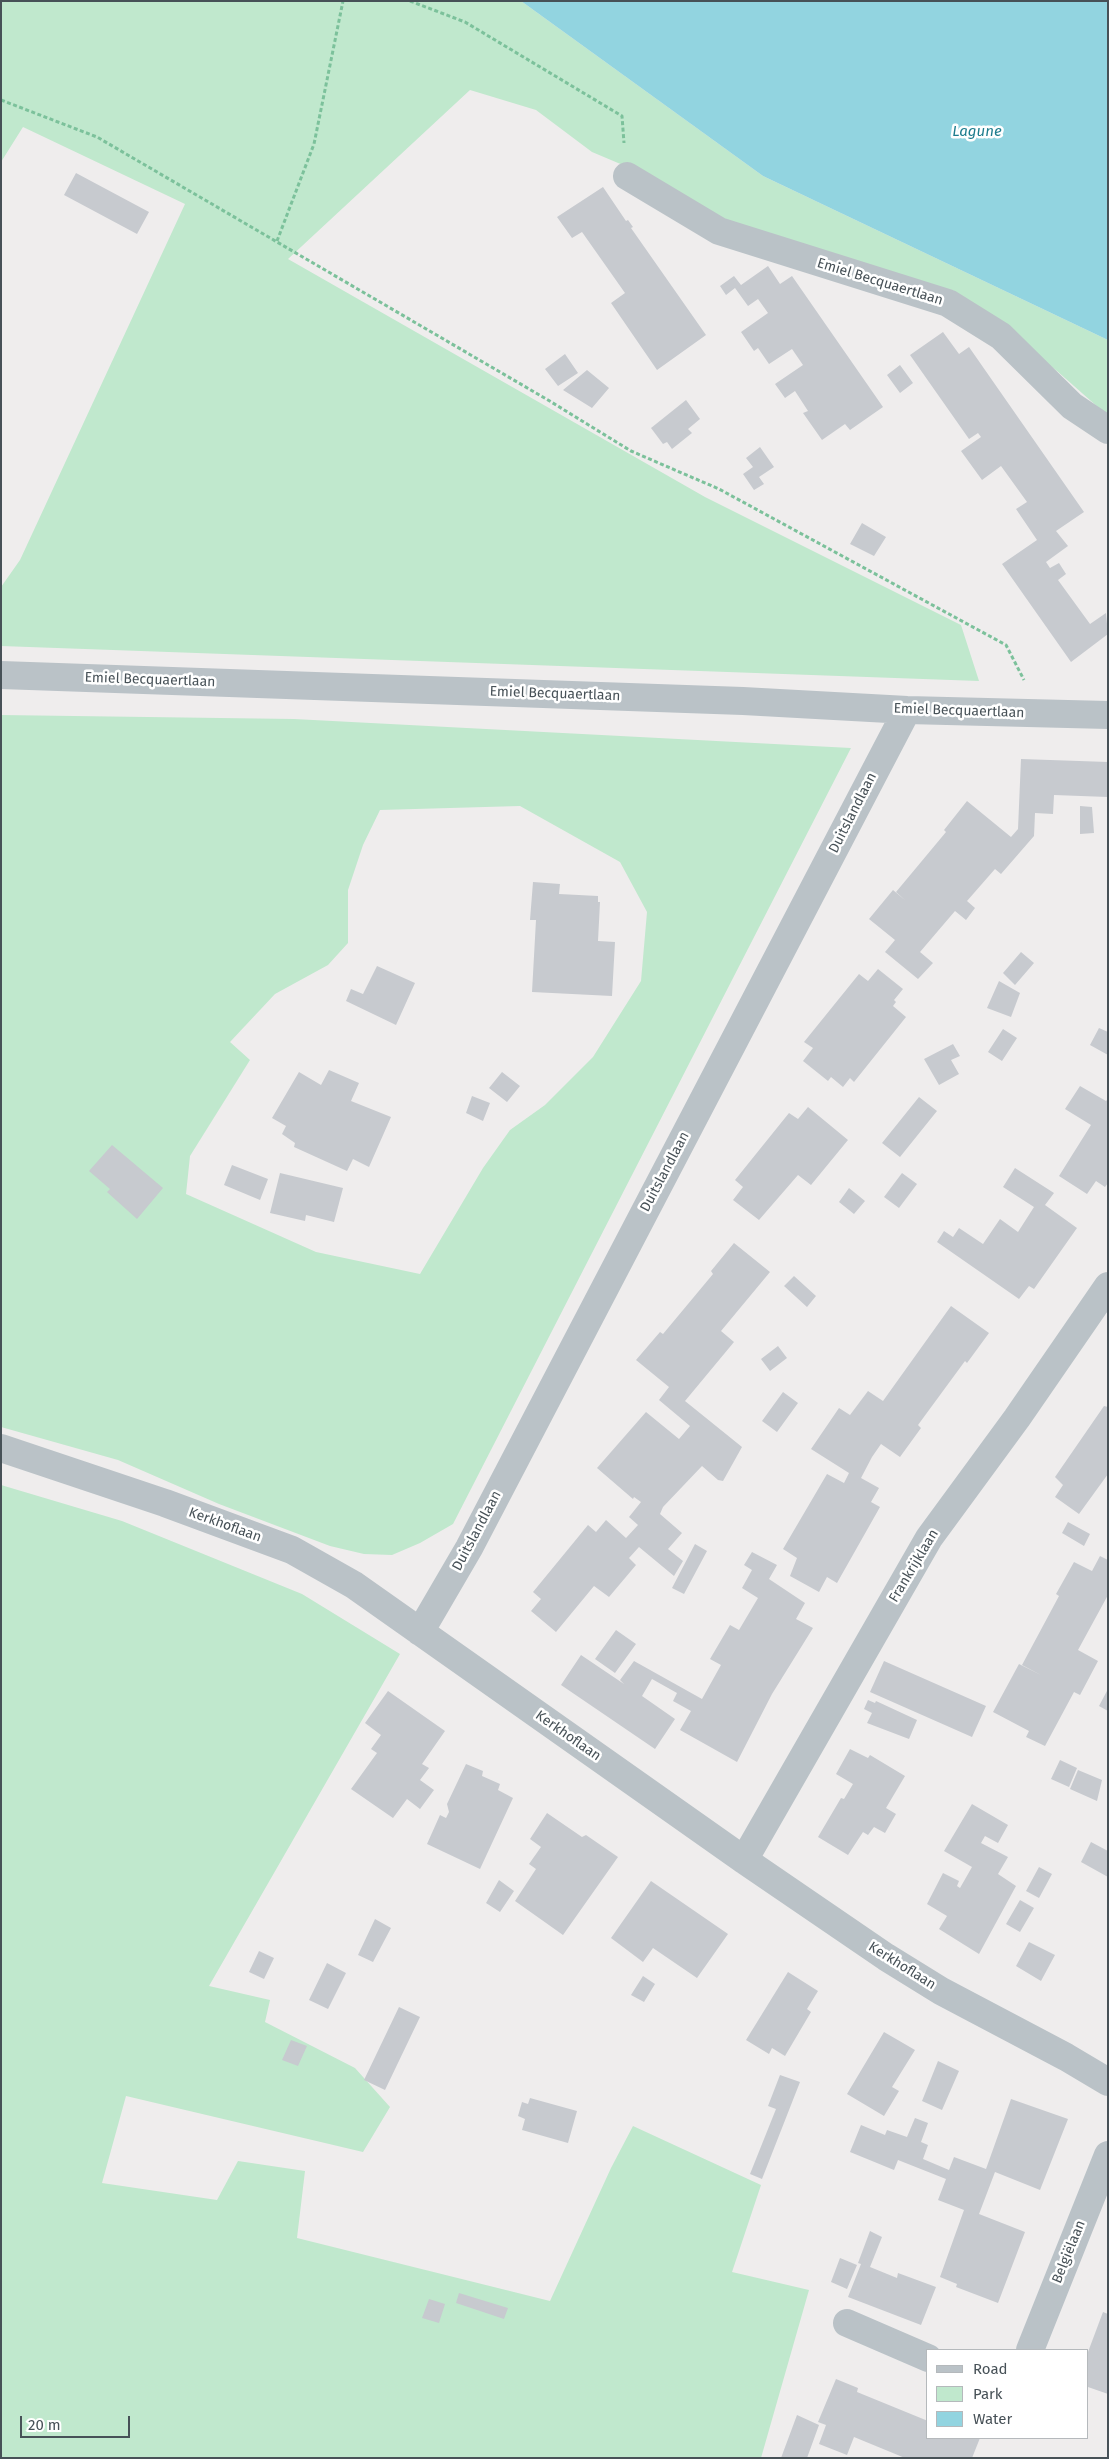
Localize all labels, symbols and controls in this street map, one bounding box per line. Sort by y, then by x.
water label: Lagune [952,123,1002,141]
street label: Emiel Becquaertlaan [815,255,945,309]
street label: Emiel Becquaertlaan [84,669,216,691]
street label: Emiel Becquaertlaan [489,683,621,705]
street label: Emiel Becquaertlaan [893,700,1025,722]
street label: Duitslandlaan [825,770,881,856]
street label: Duitslandlaan [637,1129,693,1215]
street label: Duitslandlaan [449,1488,505,1574]
street label: Kerkhoflaan [186,1504,264,1546]
street label: Frankrijklaan [886,1526,942,1606]
street label: Kerkhoflaan [532,1707,604,1765]
street label: Kerkhoflaan [865,1939,939,1993]
street label: Belgiëlaan [1049,2218,1089,2286]
legend [926,2349,1089,2439]
text: Road [973,2360,1008,2378]
text: Park [973,2385,1003,2403]
scale bar [22,2406,132,2438]
text: Water [973,2410,1012,2428]
text: 20 m [28,2416,61,2434]

